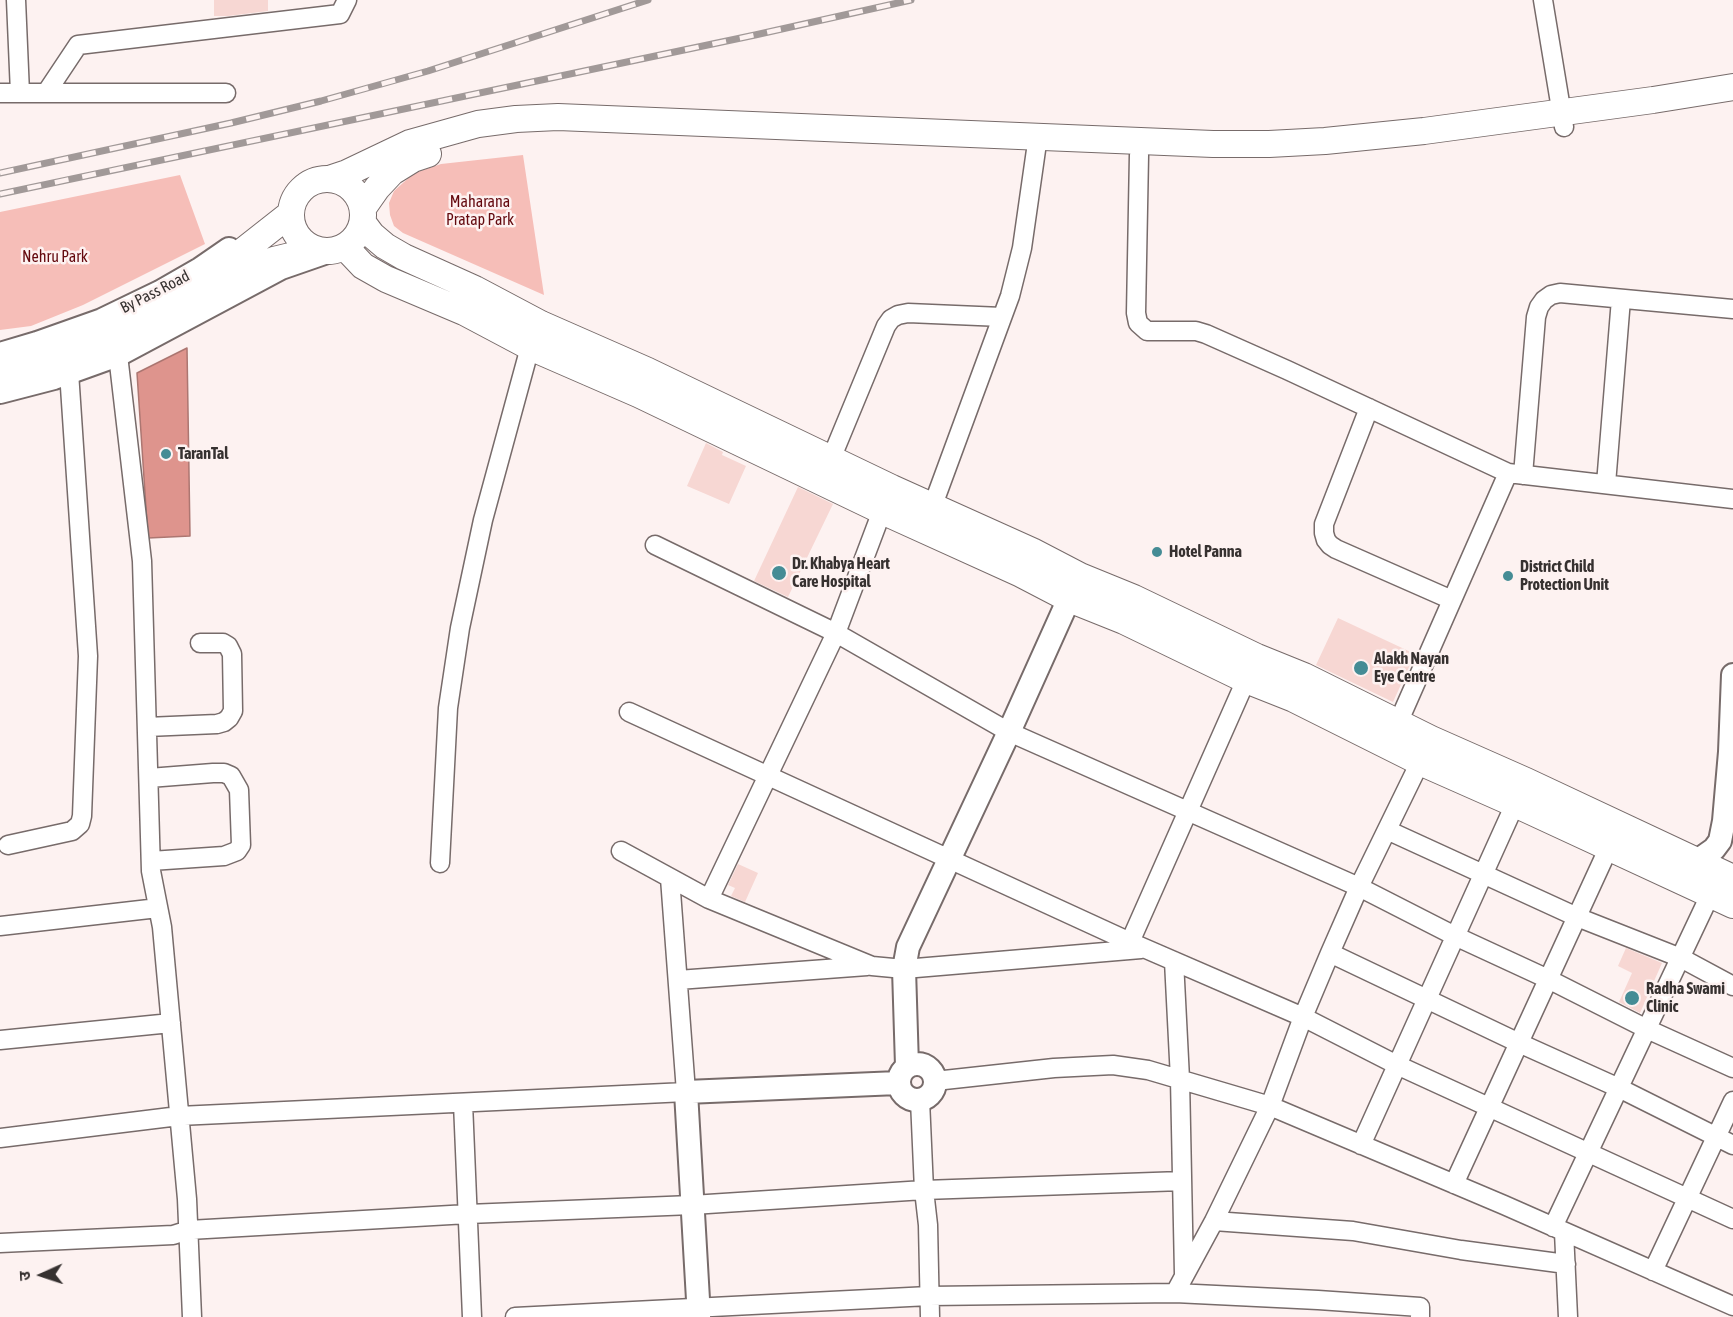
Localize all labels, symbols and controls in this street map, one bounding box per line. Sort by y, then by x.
park label: Maharana Pratap Park [446,192,514,230]
park label: Nehru Park [22,247,88,267]
street label: By Pass Road [117,266,193,318]
place label: TaranTal [178,444,229,464]
marker: TaranTal [159,447,173,461]
place label: Hotel Panna [1169,542,1242,562]
marker: Hotel Panna [1150,545,1164,559]
place label: Dr. Khabya Heart Care Hospital [792,554,890,592]
place label: District Child Protection Unit [1520,557,1609,595]
marker: Dr. Khabya Heart Care Hospital [770,564,788,582]
marker: District Child Protection Unit [1501,569,1515,583]
place label: Alakh Nayan Eye Centre [1374,649,1449,687]
marker: Alakh Nayan Eye Centre [1352,659,1370,677]
place label: Radha Swami Clinic [1646,979,1725,1017]
marker: Radha Swami Clinic [1623,989,1641,1007]
north arrow [12,1245,72,1305]
text: उ [15,1271,33,1281]

